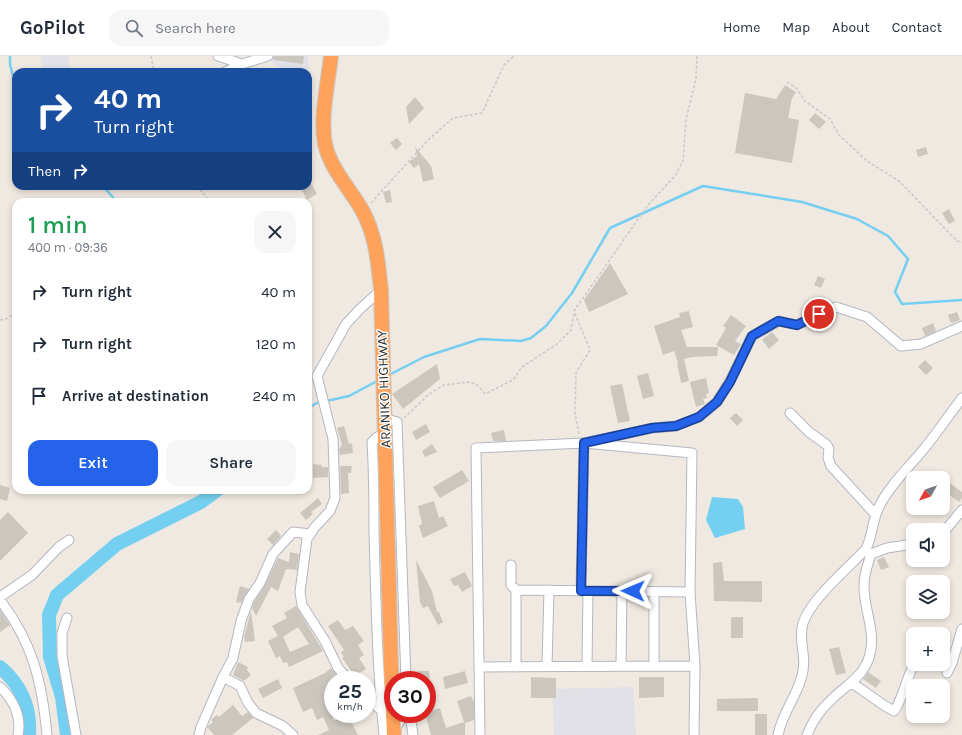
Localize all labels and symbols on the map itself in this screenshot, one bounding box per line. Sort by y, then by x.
pin [802,297,836,331]
street label: ARANIKO HIGHWAY [373,329,395,448]
north arrow [906,471,950,515]
position arrow [612,570,654,612]
speed limit sign: 30 [384,671,436,723]

